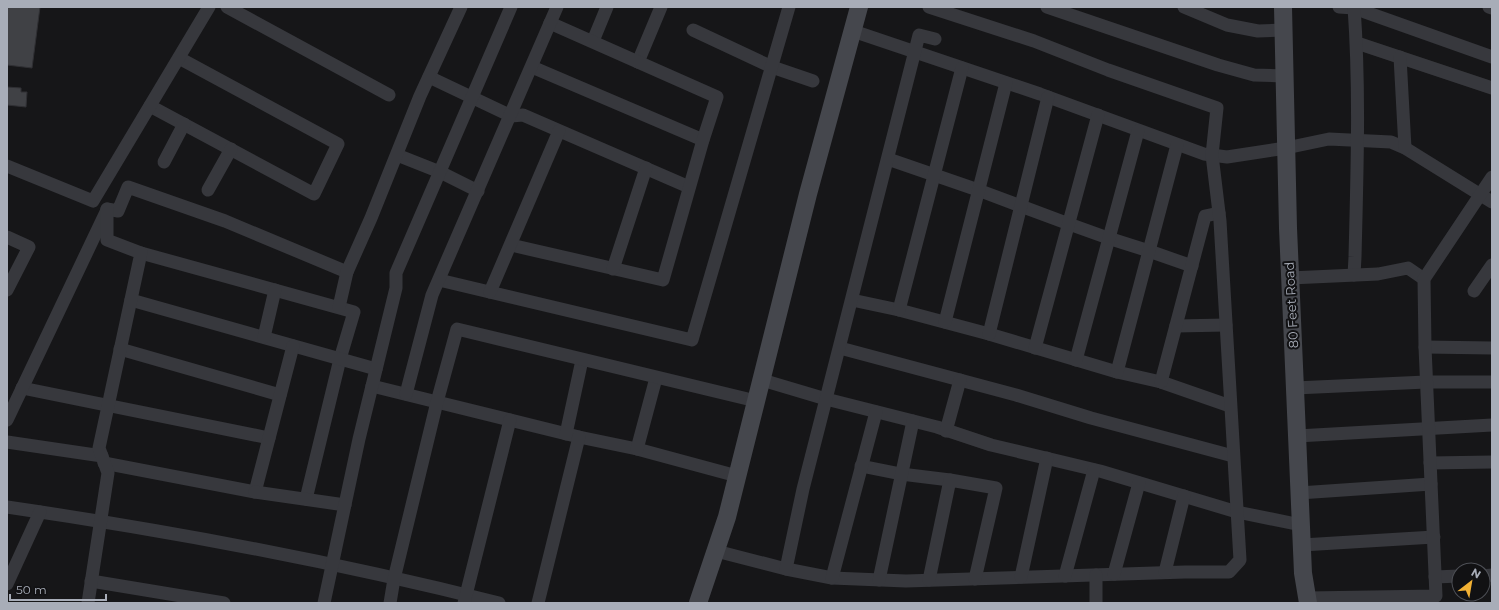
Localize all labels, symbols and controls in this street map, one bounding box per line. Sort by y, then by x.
street label: 80 Feet Road [1281,261,1301,349]
north arrow [1451,562,1491,602]
text: N [1469,565,1484,582]
scale bar [10,576,106,602]
text: 50 m [16,582,47,597]

